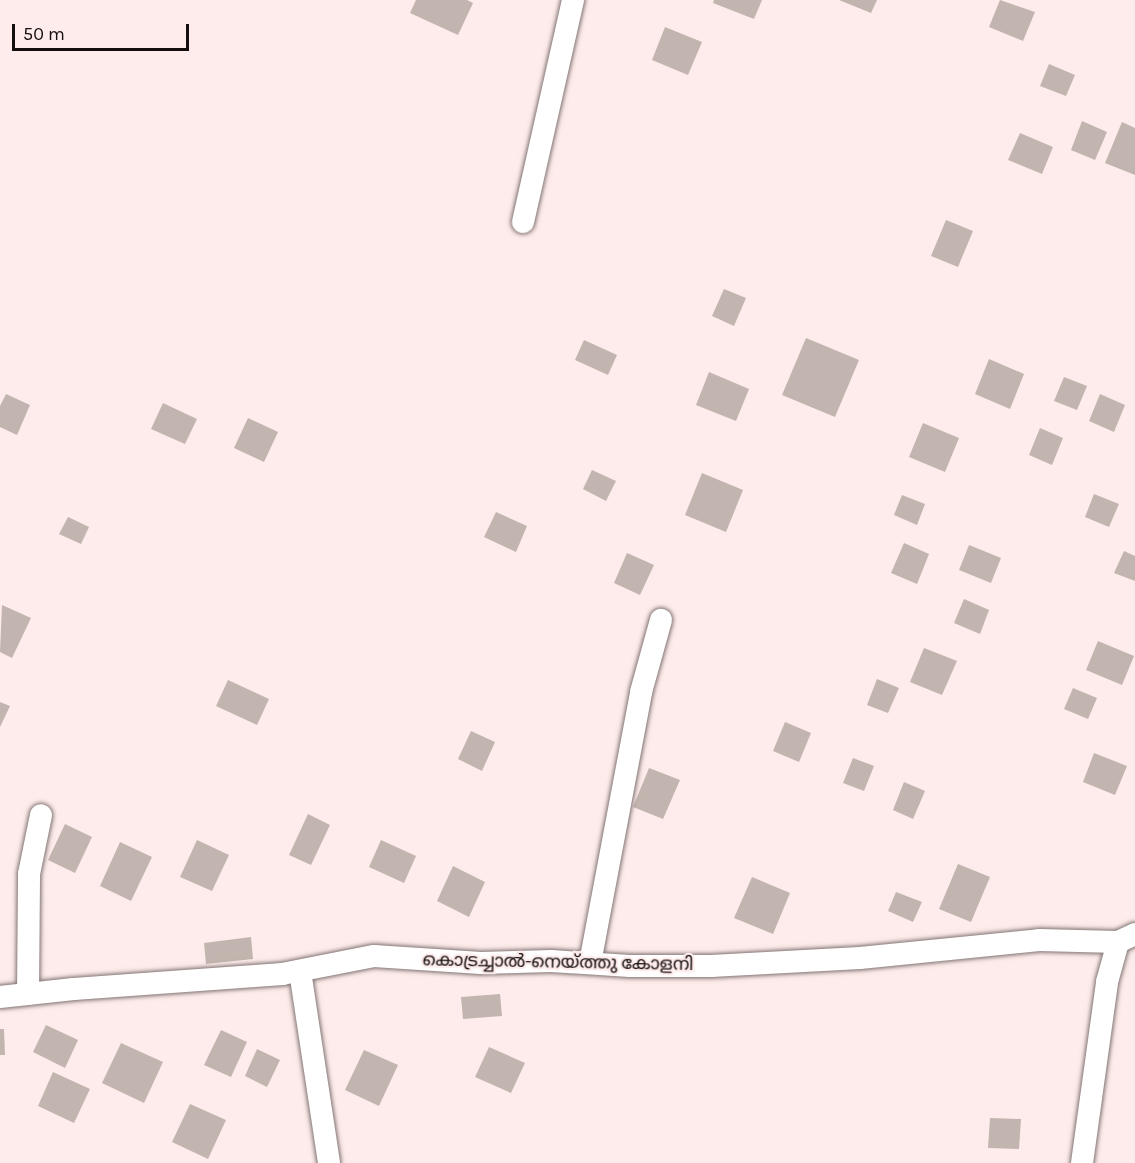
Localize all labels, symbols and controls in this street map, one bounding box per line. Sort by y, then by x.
scale bar [15,12,192,50]
text: 50 m [23,23,65,45]
street label: കൊട്രച്ചാൽ-നെയ്ത്തു കോളനി [423,949,693,975]

